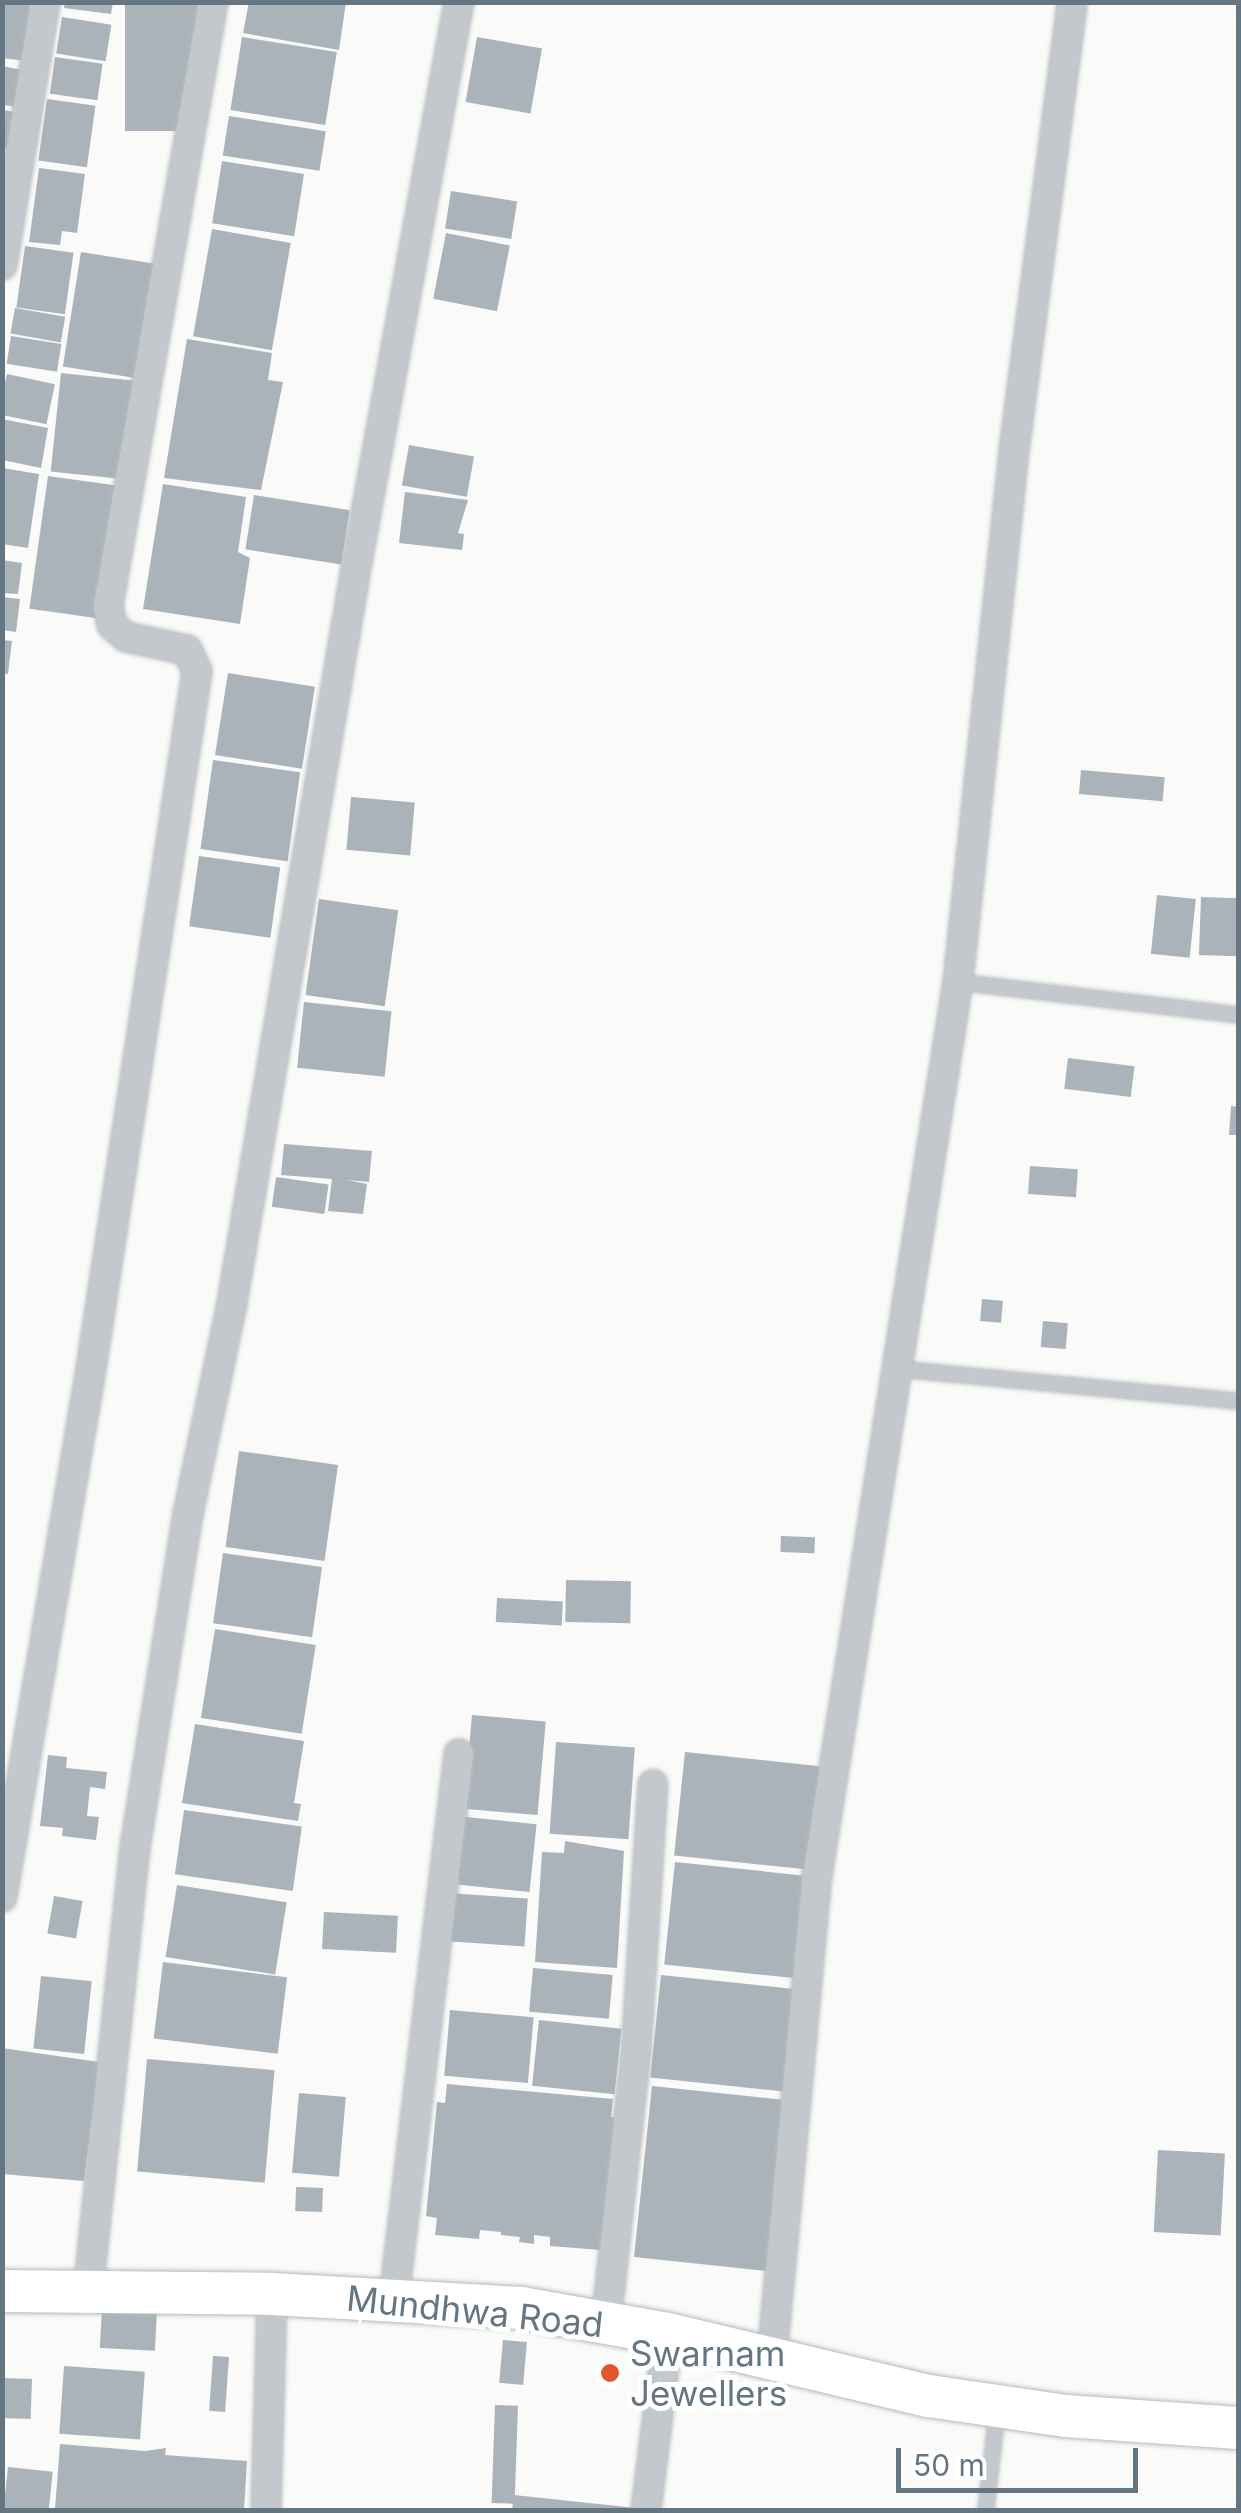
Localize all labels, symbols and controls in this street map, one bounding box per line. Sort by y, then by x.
street label: Mundhwa Road [345,2277,605,2345]
place label: Swarnam Jewellers [630,2332,787,2414]
marker: Swarnam Jewellers [599,2362,621,2384]
scale bar [901,2428,1144,2490]
text: 50 m [913,2447,985,2483]

